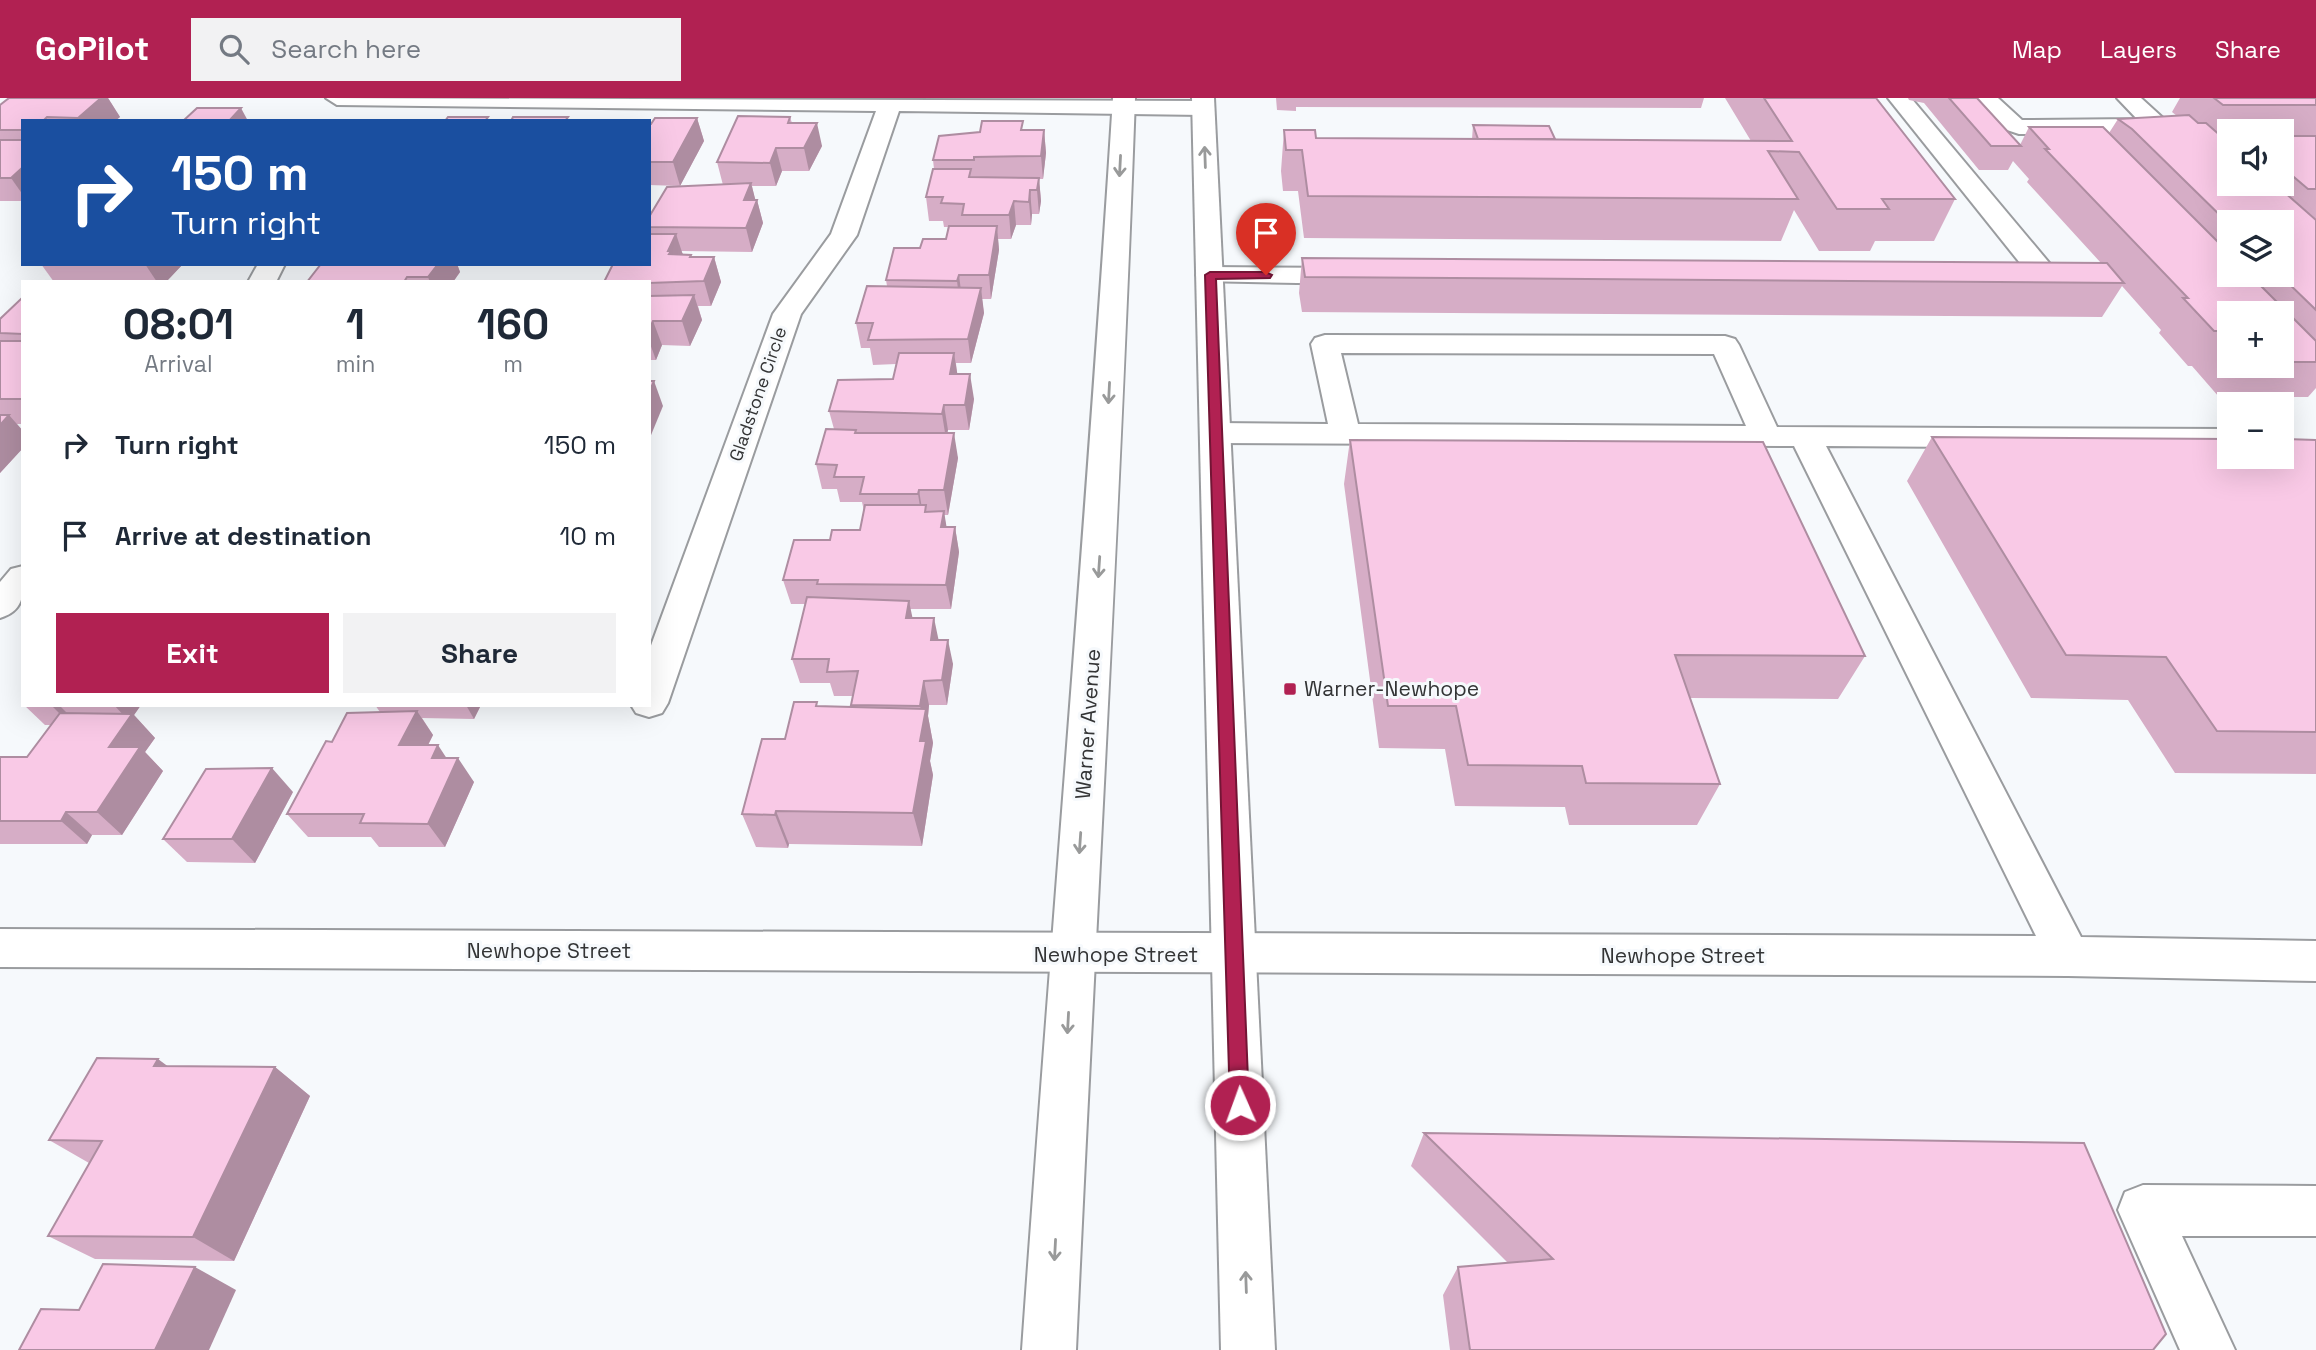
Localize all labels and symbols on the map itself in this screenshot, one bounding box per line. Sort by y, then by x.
one-way arrow [1198,146,1211,169]
one-way arrow [1113,154,1126,177]
pin [1236,203,1296,275]
street label: Gladstone Circle [724,323,791,464]
one-way arrow [1102,382,1115,404]
one-way arrow [1092,555,1105,578]
street label: Warner Avenue [1069,648,1106,800]
place label: Warner-Newhope [1304,675,1479,702]
marker: Warner-Newhope [1282,681,1298,697]
one-way arrow [1073,831,1086,854]
street label: Newhope Street [467,937,631,964]
street label: Newhope Street [1034,941,1198,968]
street label: Newhope Street [1601,942,1765,969]
one-way arrow [1061,1011,1074,1033]
position arrow [1203,1068,1277,1142]
one-way arrow [1048,1238,1061,1261]
one-way arrow [1239,1271,1252,1294]

